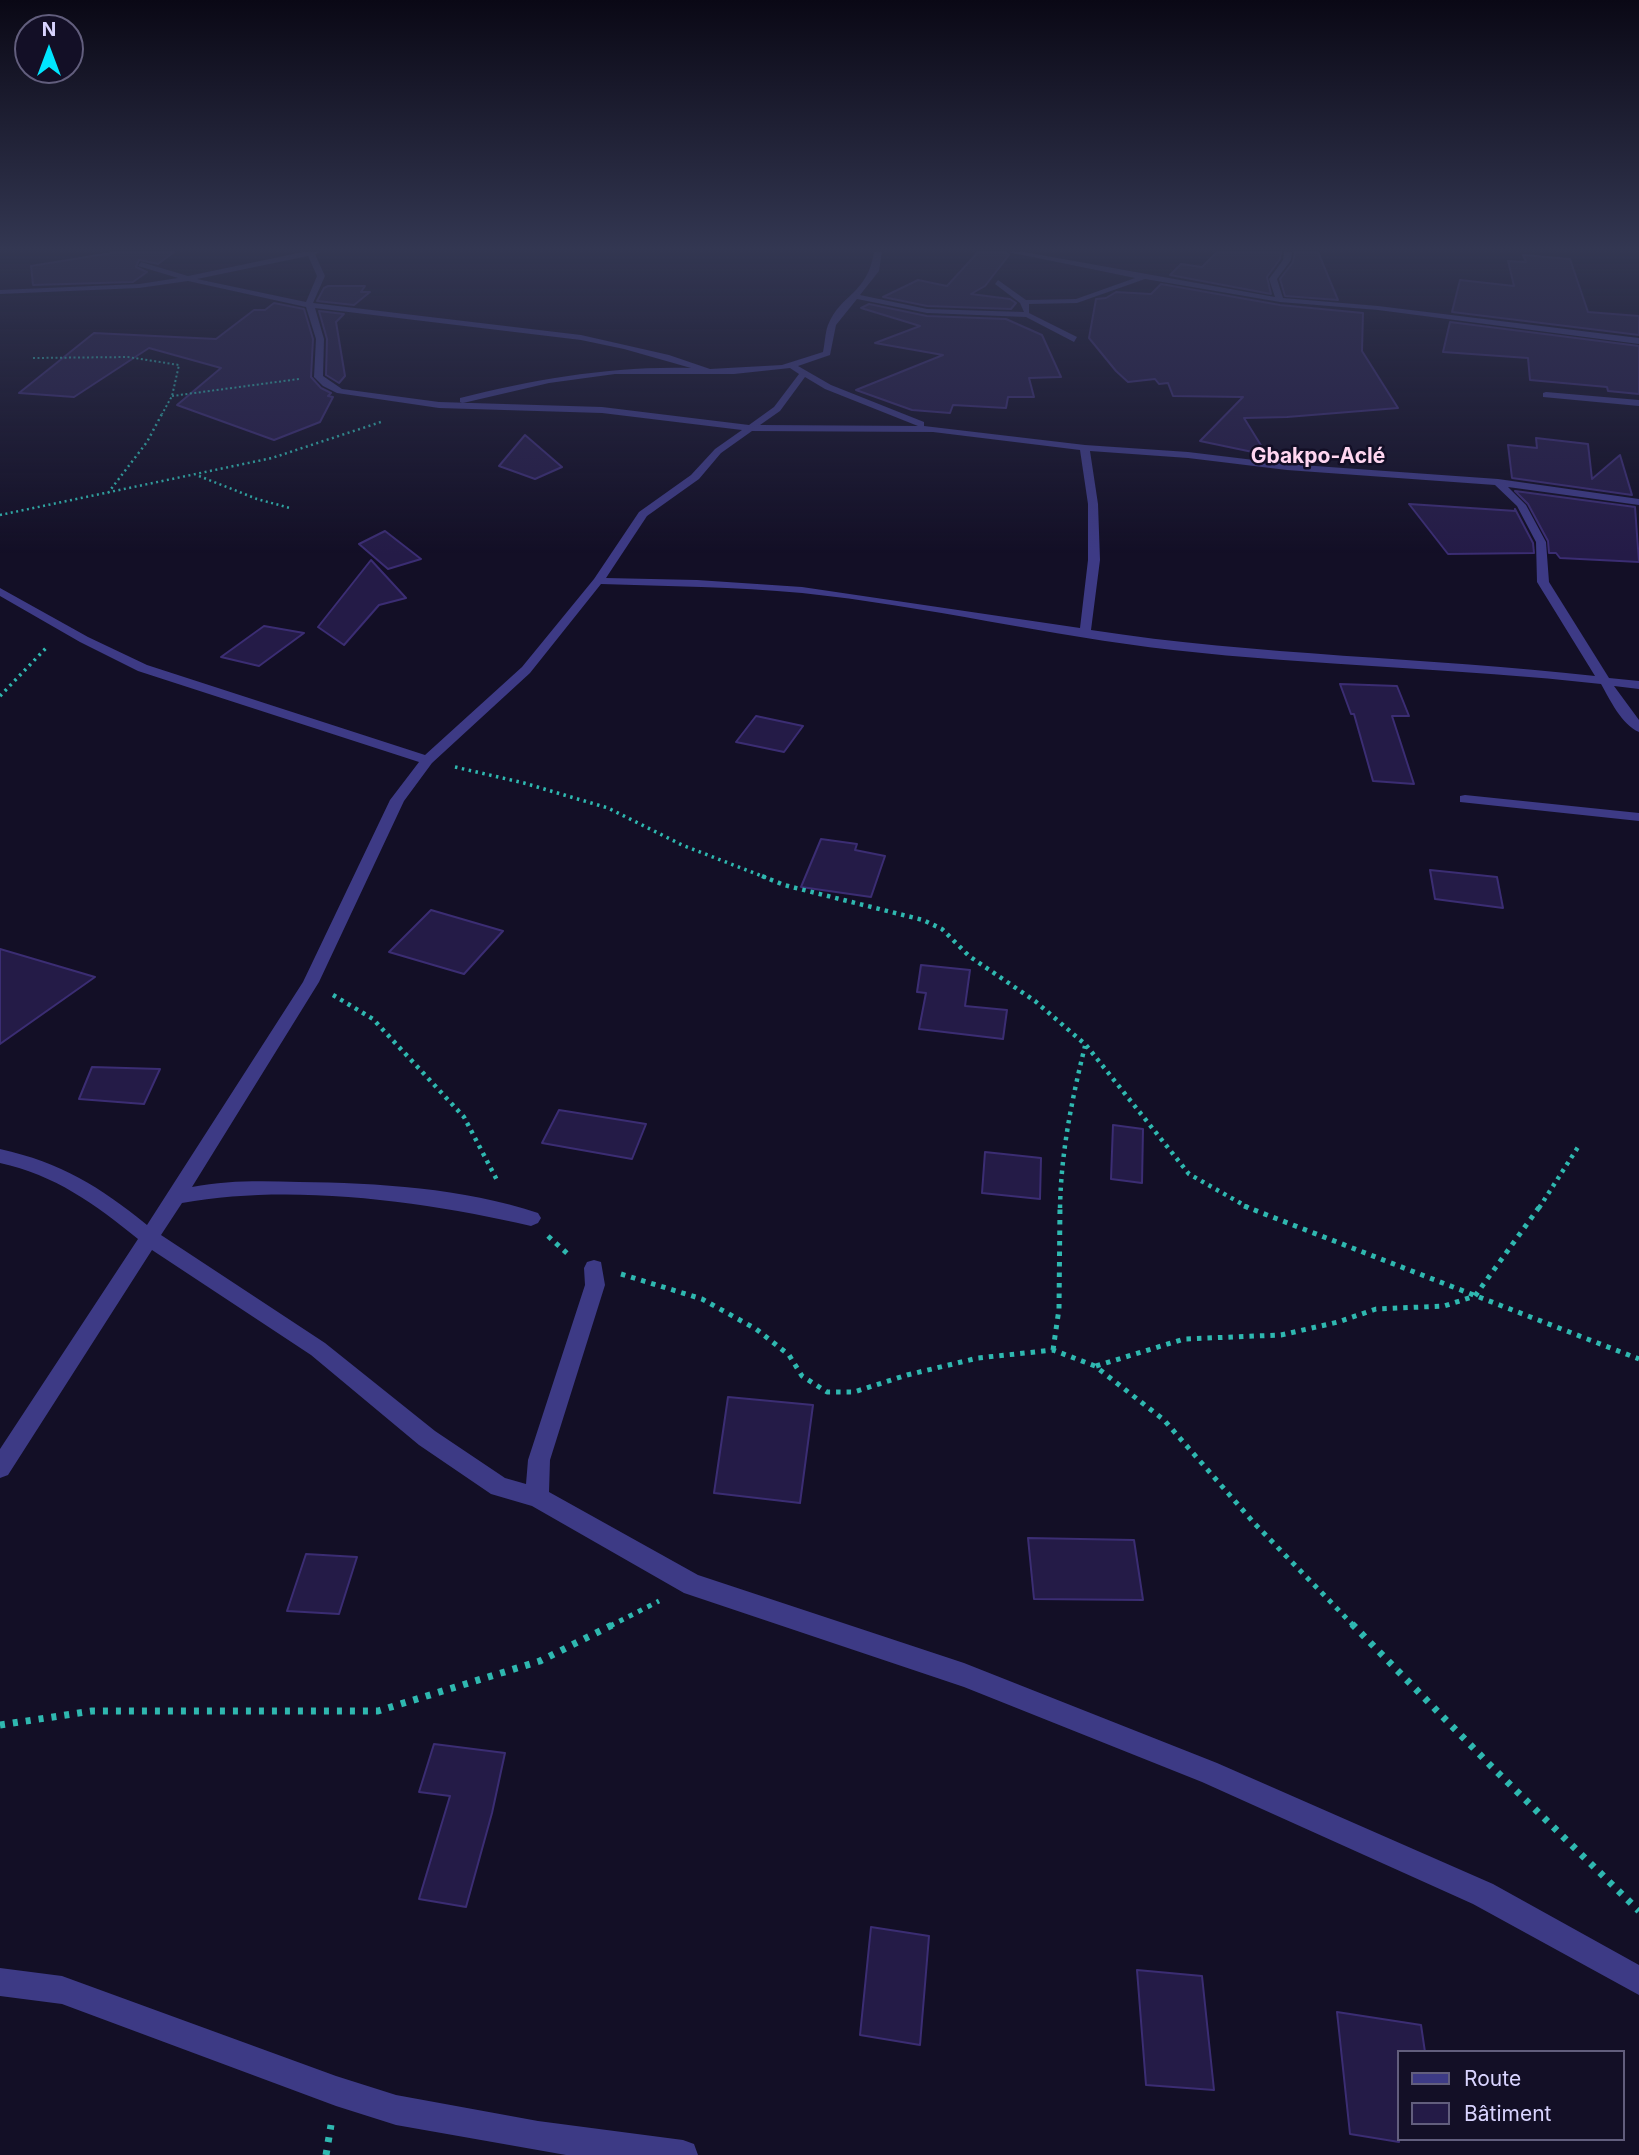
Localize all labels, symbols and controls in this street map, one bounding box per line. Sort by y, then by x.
north arrow [14,14,84,84]
text: N [42,18,56,41]
district label: Gbakpo-Aclé [1251,444,1385,470]
legend [1398,2050,1625,2141]
text: Route [1464,2066,1521,2091]
text: Bâtiment [1464,2101,1551,2126]

